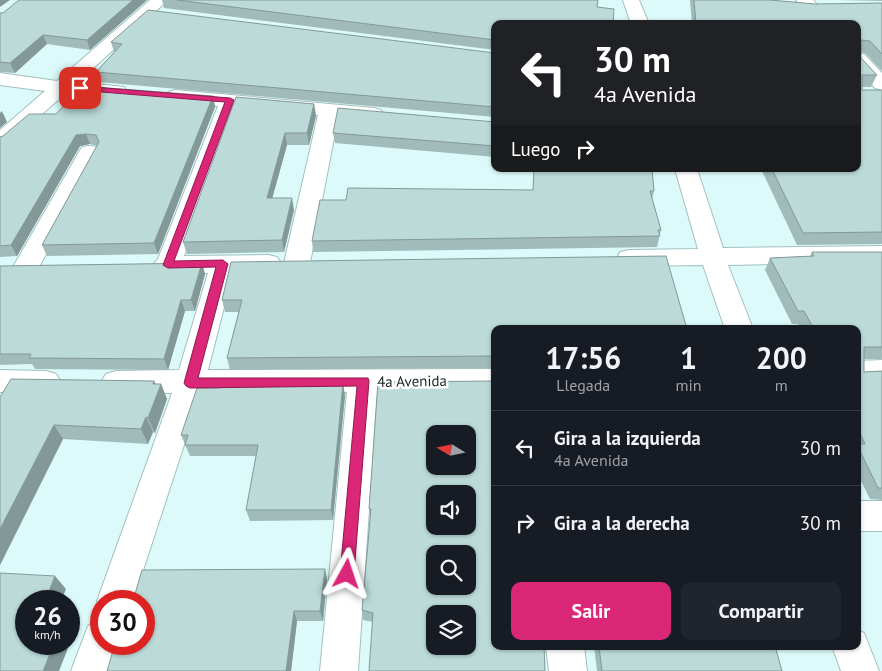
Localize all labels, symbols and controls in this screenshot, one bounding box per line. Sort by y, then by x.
text: 30 m [594,36,671,82]
icon: left [511,40,576,105]
pin [59,67,101,109]
icon: arrive [66,74,94,102]
text: 4a Avenida [594,80,696,108]
icon: right [571,135,599,163]
text: Luego [511,137,561,161]
text: 17:56 [545,338,621,377]
text: 1 [680,338,697,377]
text: 200 [756,338,807,377]
street label: 4a Avenida [377,371,447,391]
text: Llegada [556,375,610,395]
text: min [676,375,702,395]
text: m [775,375,788,395]
north arrow [426,425,476,475]
map controls [426,425,476,655]
text: Gira a la izquierda [554,426,701,450]
icon: left [511,434,539,462]
text: 30 m [800,436,841,460]
text: 4a Avenida [554,450,628,470]
button: sound [426,485,476,535]
icon: right [511,509,539,537]
text: Gira a la derecha [554,511,690,535]
text: 30 m [800,511,841,535]
button: search [426,545,476,595]
position arrow [320,547,372,599]
button: Salir [511,582,671,640]
button: Compartir [681,582,841,640]
speed limit sign: 30 [90,590,155,655]
text: 26 [33,600,62,632]
button: layers [426,605,476,655]
text: km/h [34,627,61,642]

